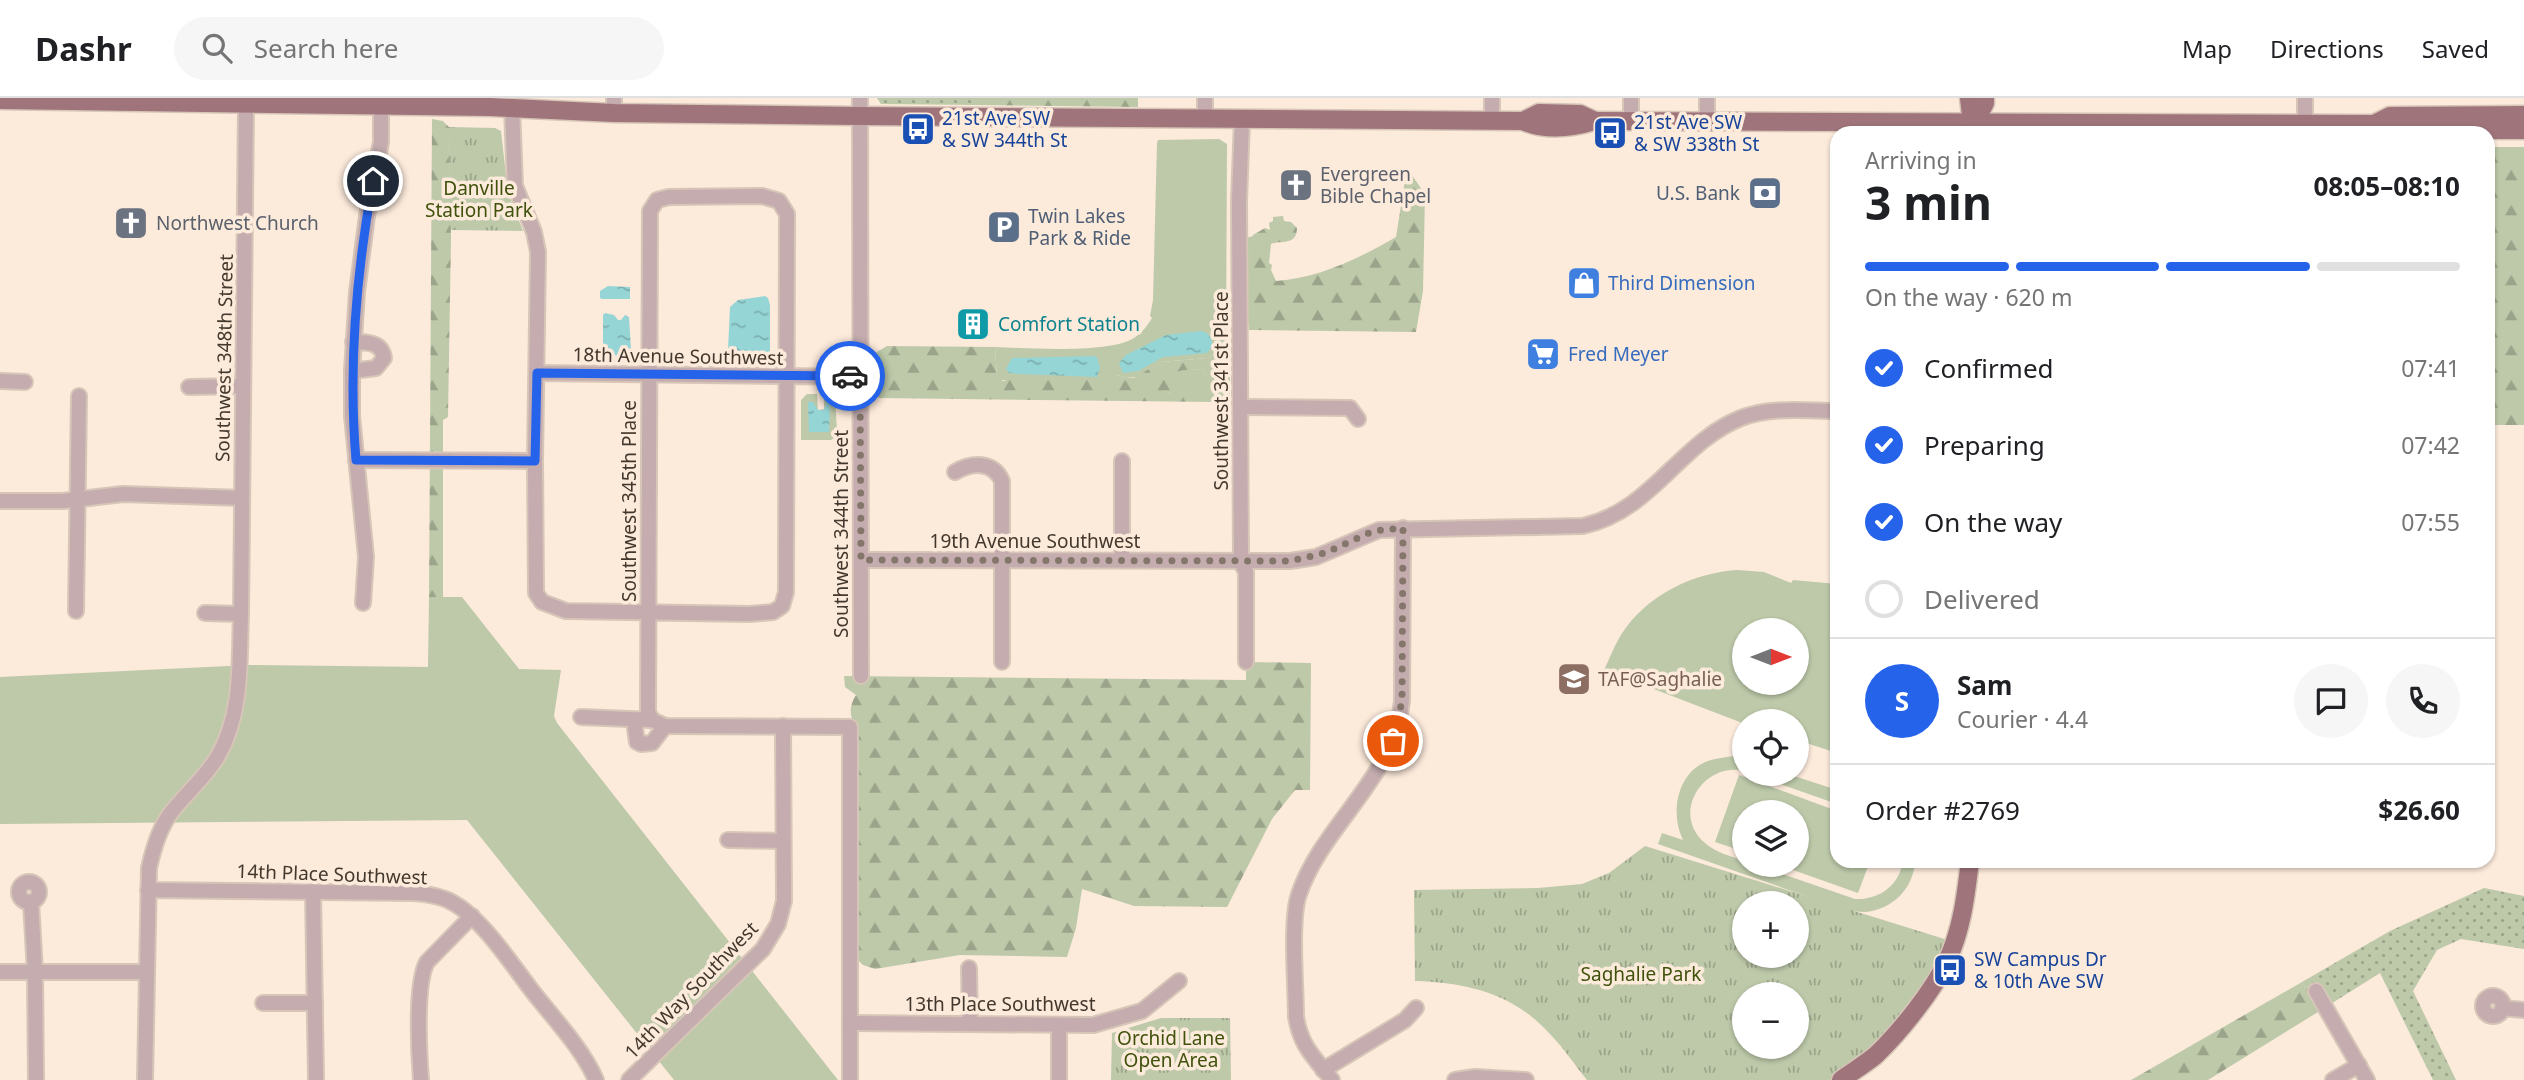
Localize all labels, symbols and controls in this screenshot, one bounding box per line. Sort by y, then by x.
search box [174,17,664,80]
text: Dashr [35,26,132,71]
icon: search [198,29,236,67]
text: Search here [254,30,398,66]
text: Map [2182,32,2232,65]
text: Directions [2270,32,2384,65]
text: Saved [2422,32,2489,65]
place label: 21st Ave SW & SW 344th St [942,105,1067,153]
place label: 21st Ave SW & SW 338th St [1634,109,1759,157]
bus stop icon: 21st Ave SW & SW 344th St [899,110,937,148]
bus stop icon: 21st Ave SW & SW 338th St [1591,114,1629,152]
text: Arriving in [1865,144,1977,176]
pin [343,151,403,211]
place label: Evergreen Bible Chapel [1320,161,1431,209]
icon: home [354,162,392,200]
church icon: Evergreen Bible Chapel [1277,166,1315,204]
text: 08:05–08:10 [2313,168,2460,204]
text: 3 min [1865,171,1992,233]
bank icon: U.S. Bank [1746,174,1784,212]
park label: Danville Station Park [425,175,533,223]
place label: U.S. Bank [1656,180,1740,206]
place label: Twin Lakes Park & Ride [1028,203,1131,251]
church icon: Northwest Church [112,204,150,242]
parking icon: Twin Lakes Park & Ride [985,208,1023,246]
place label: Northwest Church [156,210,319,236]
street label: Southwest 348th Street [209,254,239,462]
shop icon: Third Dimension [1565,264,1603,302]
place label: Third Dimension [1608,270,1756,296]
text: On the way · 620 m [1865,281,2072,313]
street label: Southwest 341st Place [1208,291,1234,491]
building icon: Comfort Station [954,305,992,343]
place label: Comfort Station [998,311,1140,337]
supermarket icon: Fred Meyer [1524,335,1562,373]
street label: 18th Avenue Southwest [572,341,784,371]
courier [815,341,885,411]
place label: Fred Meyer [1568,341,1669,367]
icon: check [1865,349,1903,387]
text: Confirmed [1924,350,2054,386]
text: 07:41 [2401,352,2460,384]
icon: car [831,357,869,395]
street label: Southwest 345th Place [616,400,642,602]
icon: check [1865,426,1903,464]
text: Preparing [1924,427,2045,463]
text: 07:42 [2401,429,2460,461]
street label: Southwest 344th Street [828,430,854,638]
icon: check [1865,503,1903,541]
text: On the way [1924,504,2062,540]
text: 07:55 [2401,506,2460,538]
street label: 19th Avenue Southwest [930,528,1141,554]
text: Delivered [1924,581,2040,617]
north arrow [1732,618,1810,695]
map controls [1732,618,1809,1059]
school or university icon: TAF@Saghalie [1555,660,1593,698]
button: chat [2294,664,2368,738]
button: phone [2386,664,2460,738]
place label: TAF@Saghalie [1598,666,1722,692]
text: Sam [1957,667,2012,703]
text: S [1895,683,1909,719]
text: Courier · 4.4 [1957,703,2088,735]
button: locate [1732,709,1809,786]
pin [1363,711,1423,771]
icon: bag [1374,722,1412,760]
text: Order #2769 [1865,792,2020,828]
text: $26.60 [2378,792,2460,828]
button: layers [1732,800,1809,877]
street label: 14th Place Southwest [236,858,428,890]
button: + [1732,891,1809,968]
street label: 14th Way Southwest [619,916,764,1064]
place label: SW Campus Dr & 10th Ave SW [1974,946,2107,994]
bus stop icon: SW Campus Dr & 10th Ave SW [1931,951,1969,989]
park label: Saghalie Park [1581,961,1701,987]
button: − [1732,982,1809,1059]
street label: 13th Place Southwest [905,991,1096,1017]
park label: Orchid Lane Open Area [1117,1025,1225,1073]

